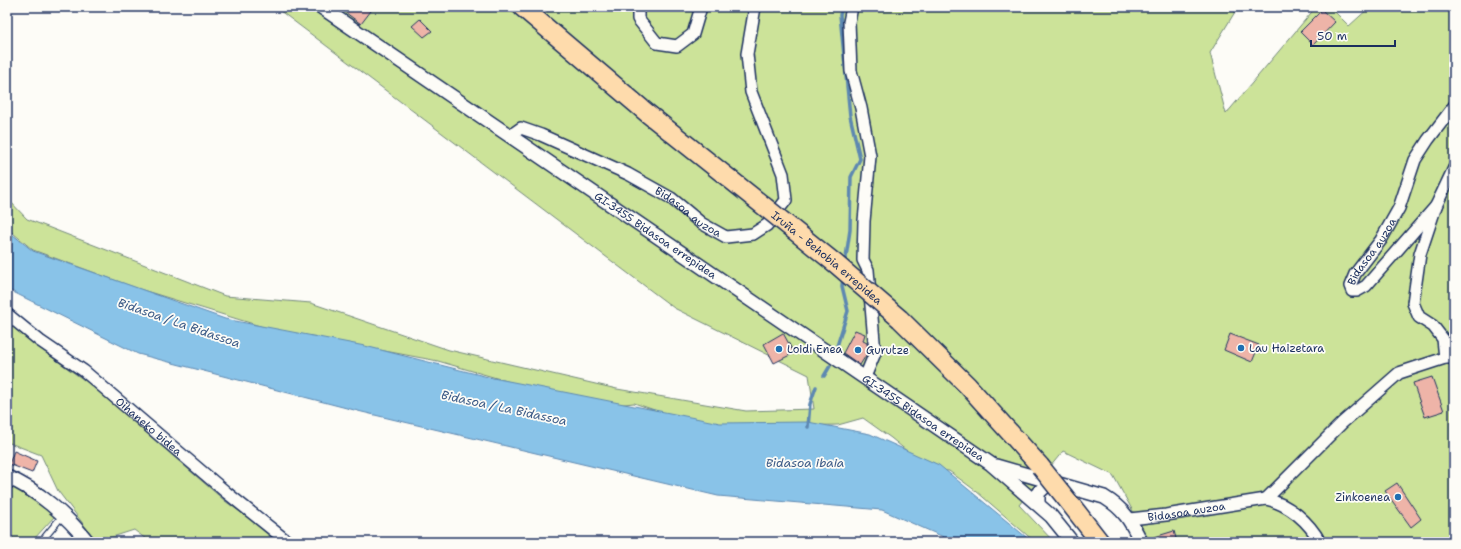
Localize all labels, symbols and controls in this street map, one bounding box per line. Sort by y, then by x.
scale bar [1311,22,1395,48]
text: 50 m [1317,28,1347,44]
street label: Bidasoa auzoa [652,183,724,240]
street label: GI-3455 Bidasoa errepidea [592,188,720,282]
street label: Iruña - Behobia errepidea [768,208,886,308]
street label: Bidasoa auzoa [1344,215,1400,287]
water label: Bidasoa / La Bidassoa [116,295,242,351]
place label: Lau Haizetara [1249,341,1324,356]
place label: Loidi Enea [787,342,842,357]
place label: Gurutze [866,343,909,358]
marker: Lau Haizetara [1236,343,1246,353]
marker: Loidi Enea [774,344,784,354]
marker: Gurutze [853,345,863,355]
street label: GI-3455 Bidasoa errepidea [859,371,987,465]
water label: Bidasoa / La Bidassoa [440,387,568,429]
street label: Oihaneko bidea [112,394,185,459]
water label: Bidasoa ibaia [766,455,844,471]
place label: Zinkoenea [1336,490,1390,505]
marker: Zinkoenea [1393,492,1403,502]
street label: Bidasoa auzoa [1147,498,1227,524]

